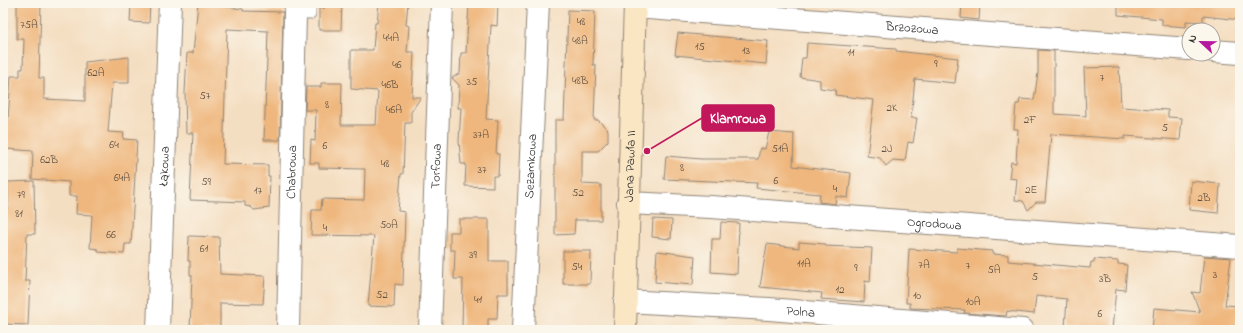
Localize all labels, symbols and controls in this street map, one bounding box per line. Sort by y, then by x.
house number: 48 [577,14,585,30]
street label: Brzozowa [884,16,939,39]
house number: 75A [20,17,38,33]
north arrow [1181,22,1221,62]
house number: 44A [383,30,399,46]
text: N [1184,32,1201,45]
house number: 48A [572,33,588,49]
house number: 15 [695,39,705,55]
house number: 13 [742,43,750,59]
house number: 11 [848,45,855,61]
house number: 9 [934,56,938,72]
house number: 46 [392,57,402,73]
house number: 62A [87,65,105,81]
house number: 7 [1100,70,1105,86]
house number: 48B [572,73,589,89]
house number: 35 [467,74,477,90]
house number: 46B [382,77,399,93]
house number: 57 [200,88,211,104]
house number: 8 [325,97,329,113]
house number: 2K [887,100,898,116]
house number: 46A [386,102,402,118]
callout: Klamrowa [702,105,774,131]
text: Klamrowa [710,109,766,130]
house number: 2F [1024,112,1036,128]
house number: 5 [1162,120,1168,136]
house number: 37A [473,127,489,143]
street label: Jana Pawła II [619,130,641,202]
street label: Sezamkowa [520,133,541,199]
house number: 64 [109,137,119,153]
house number: 6 [323,138,328,154]
house number: 51A [772,141,789,157]
house number: 2J [882,141,892,157]
street label: Torfowa [426,143,446,189]
street label: Chabrowa [281,145,302,199]
street label: Łąkowa [154,146,174,187]
house number: 62B [40,152,58,168]
house number: 48 [381,156,389,172]
house number: 8 [680,160,684,176]
house number: 37 [477,162,487,178]
house number: 64A [114,170,130,186]
house number: 6 [774,173,779,189]
house number: 59 [201,174,211,190]
house number: 4 [833,181,838,197]
house number: 2E [1025,182,1037,198]
house number: 17 [254,183,262,199]
house number: 52 [572,185,584,201]
house number: 79 [17,187,26,203]
house number: 2B [1198,190,1211,206]
house number: 81 [15,206,23,222]
street label: Ogrodowa [906,212,962,235]
house number: 50A [380,217,398,233]
house number: 4 [323,220,328,236]
house number: 66 [106,227,116,243]
house number: 61 [200,241,209,257]
house number: 39 [469,247,478,263]
house number: 11A [797,256,811,272]
house number: 7A [918,257,930,273]
house number: 7 [966,258,971,274]
house number: 54 [572,259,583,275]
house number: 9 [854,260,858,276]
house number: 5A [987,262,1001,278]
house number: 3 [1213,267,1218,283]
house number: 5 [1032,269,1038,285]
house number: 3B [1099,271,1112,287]
house number: 12 [836,282,845,298]
house number: 52 [376,287,388,303]
house number: 10 [913,288,921,304]
house number: 41 [474,292,483,308]
house number: 10A [965,294,981,310]
street label: Polna [786,301,816,322]
house number: 6 [1098,306,1103,322]

